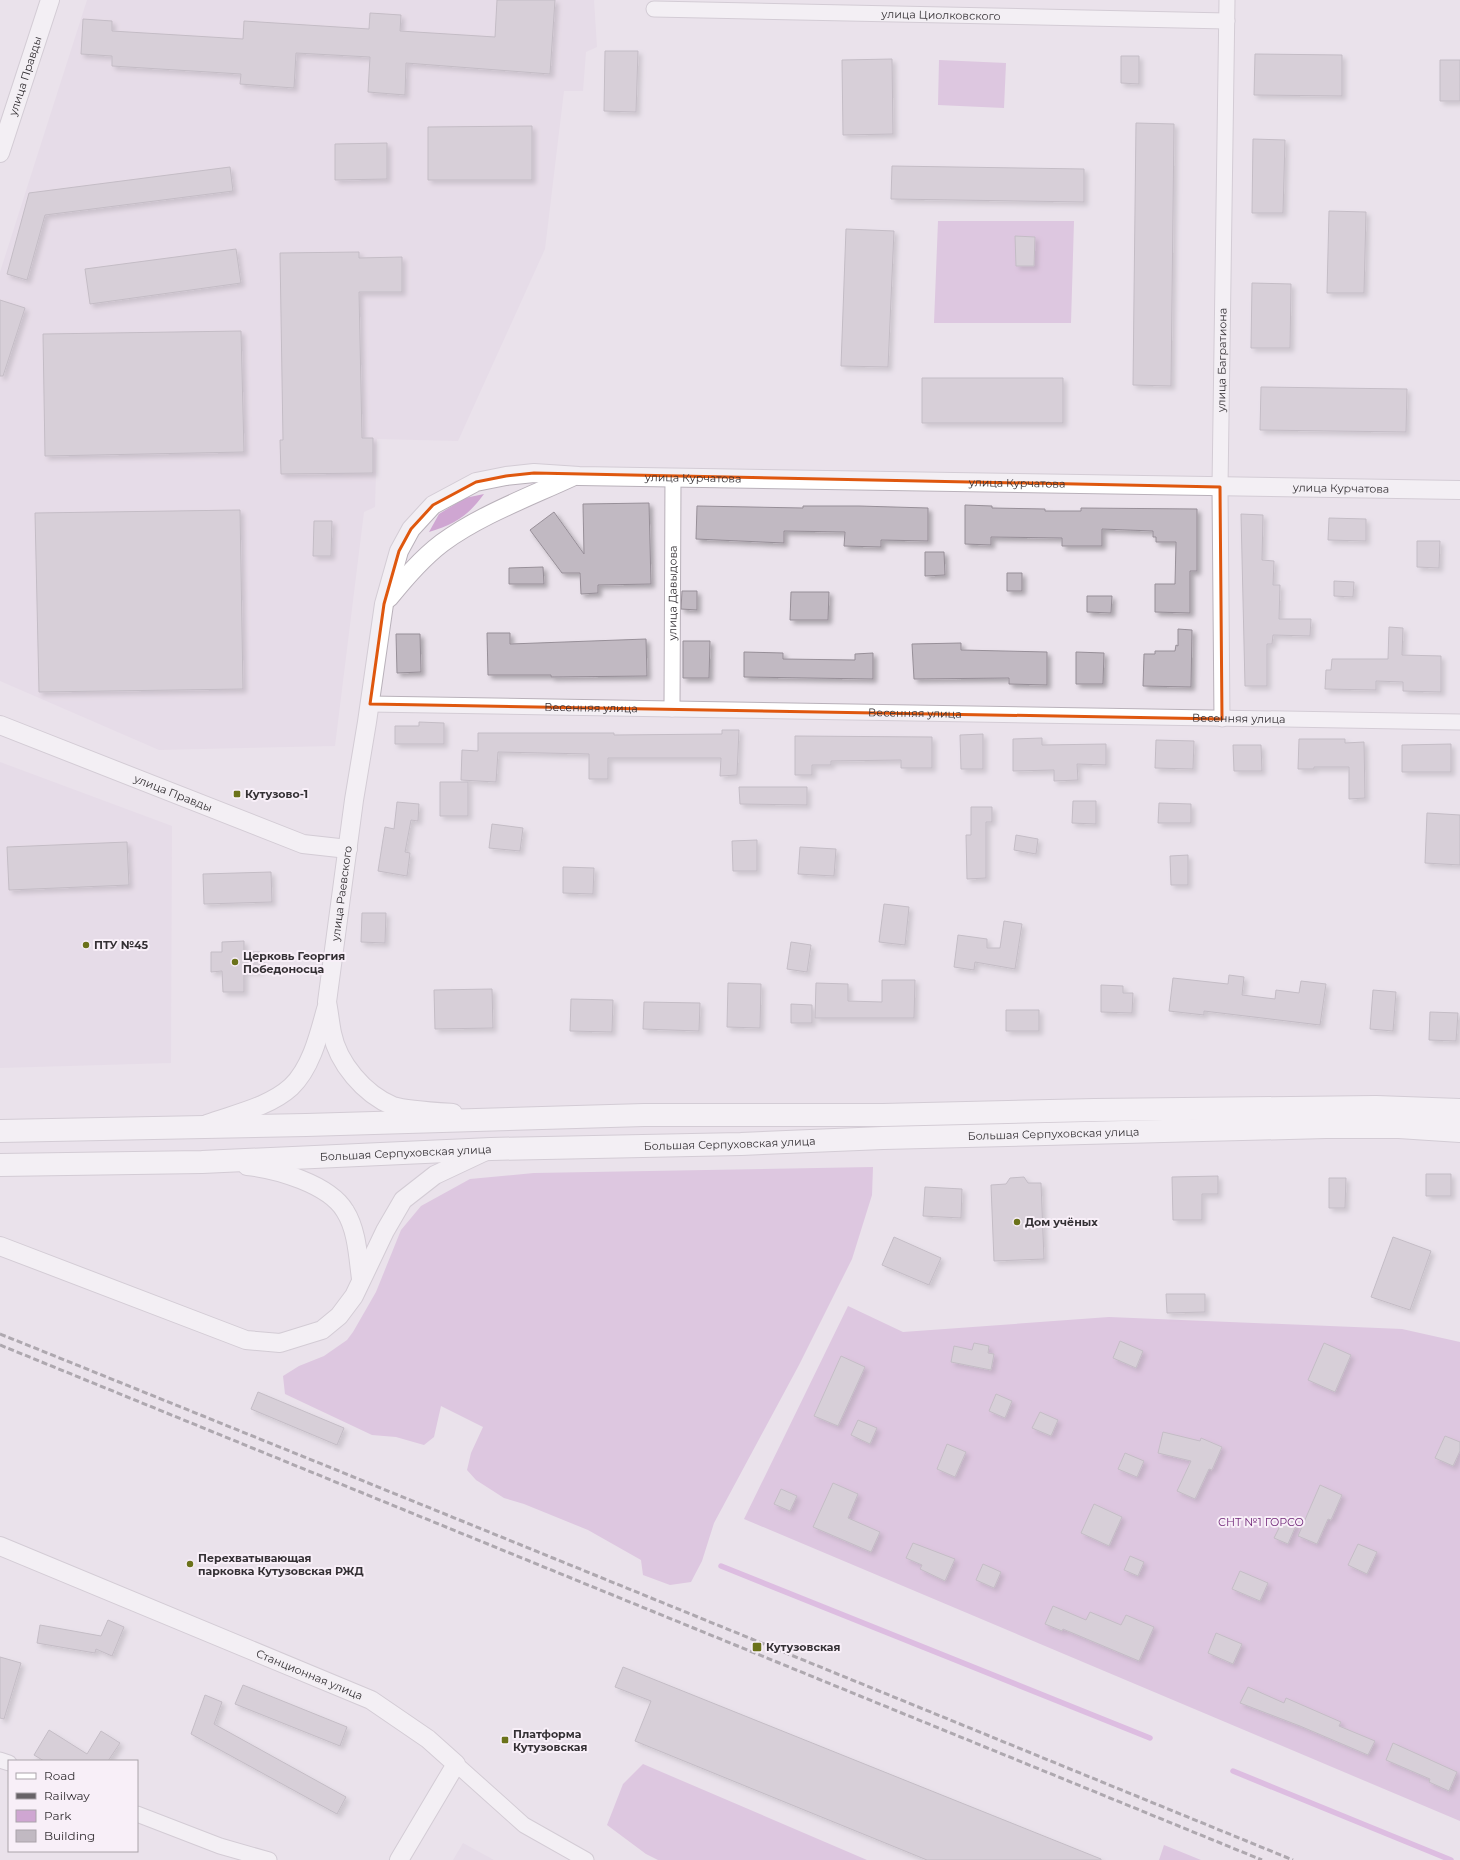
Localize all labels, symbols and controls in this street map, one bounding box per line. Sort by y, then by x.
street label: улица Циолковского [880,7,1001,23]
street label: улица Правды [5,34,45,118]
street label: улица Багратиона [1214,308,1230,413]
street label: улица Курчатова [644,470,742,486]
street label: улица Курчатова [968,475,1065,491]
street label: улица Курчатова [1292,480,1389,496]
street label: улица Давыдова [665,545,680,642]
street label: Весенняя улица [544,700,638,715]
street label: Весенняя улица [868,705,962,721]
street label: Весенняя улица [1192,711,1286,726]
street label: улица Правды [131,771,214,815]
place label: Кутузово-1 [245,787,308,801]
marker: Кутузово-1 [232,789,242,799]
street label: улица Раевского [328,845,355,943]
place label: ПТУ №45 [94,938,149,952]
marker: ПТУ №45 [81,940,91,950]
place label: Церковь Георгия Победоносца [243,949,345,976]
marker: Церковь Георгия Победоносца [230,957,240,967]
street label: Большая Серпуховская улица [967,1125,1140,1143]
street label: Большая Серпуховская улица [644,1134,816,1153]
street label: Большая Серпуховская улица [320,1142,492,1164]
place label: Дом учёных [1025,1215,1098,1229]
marker: Дом учёных [1012,1217,1022,1227]
park label: СНТ №1 ГОРСО [1218,1515,1304,1529]
place label: Перехватывающая парковка Кутузовская РЖД [198,1551,364,1578]
marker: Перехватывающая парковка Кутузовская РЖД [185,1559,195,1569]
place label: Кутузовская [766,1640,841,1654]
marker: Кутузовская [751,1641,763,1653]
street label: Станционная улица [254,1646,365,1703]
place label: Платформа Кутузовская [513,1727,588,1754]
marker: Платформа Кутузовская [500,1735,510,1745]
legend [8,1760,138,1852]
text: Road [44,1768,75,1783]
text: Railway [44,1788,90,1803]
text: Park [44,1808,72,1823]
text: Building [44,1828,95,1843]

